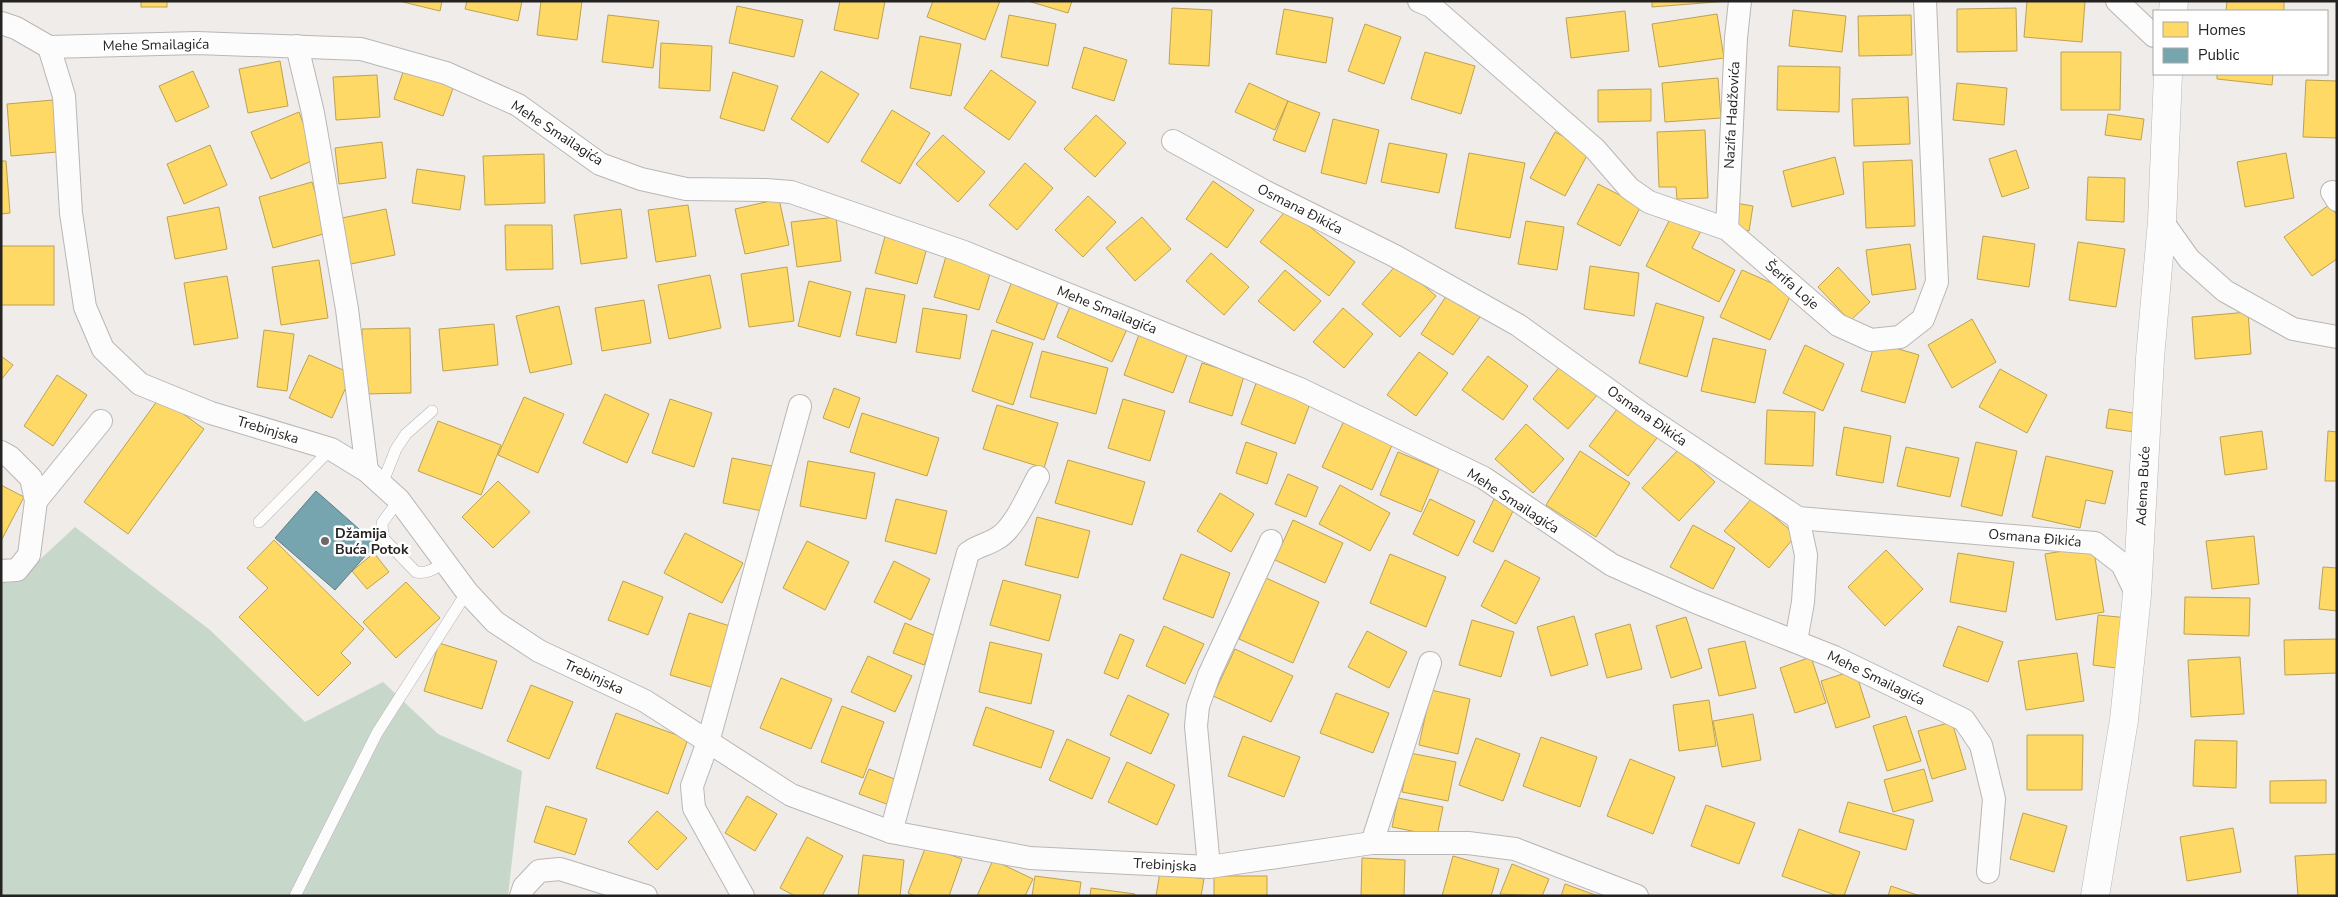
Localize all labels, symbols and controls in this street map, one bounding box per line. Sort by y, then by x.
legend [2153,10,2328,75]
text: Homes [2198,20,2246,40]
street label: Mehe Smailagića [103,35,209,55]
text: Public [2198,45,2239,65]
street label: Nazifa Hadžovića [1720,61,1744,169]
street label: Mehe Smailagića [507,96,607,170]
street label: Osmana Đikića [1254,179,1346,239]
street label: Šerifa Loje [1761,256,1823,314]
street label: Mehe Smailagića [1054,281,1160,339]
street label: Osmana Đikića [1603,381,1691,451]
street label: Trebinjska [235,412,301,448]
street label: Adema Buće [2131,446,2155,526]
street label: Mehe Smailagića [1463,464,1563,538]
place label: Džamija Buća Potok [335,524,409,559]
street label: Osmana Đikića [1988,524,2082,552]
marker: Džamija Buća Potok [319,535,331,547]
street label: Mehe Smailagića [1824,646,1928,710]
street label: Trebinjska [561,655,627,699]
street label: Trebinjska [1133,854,1197,876]

